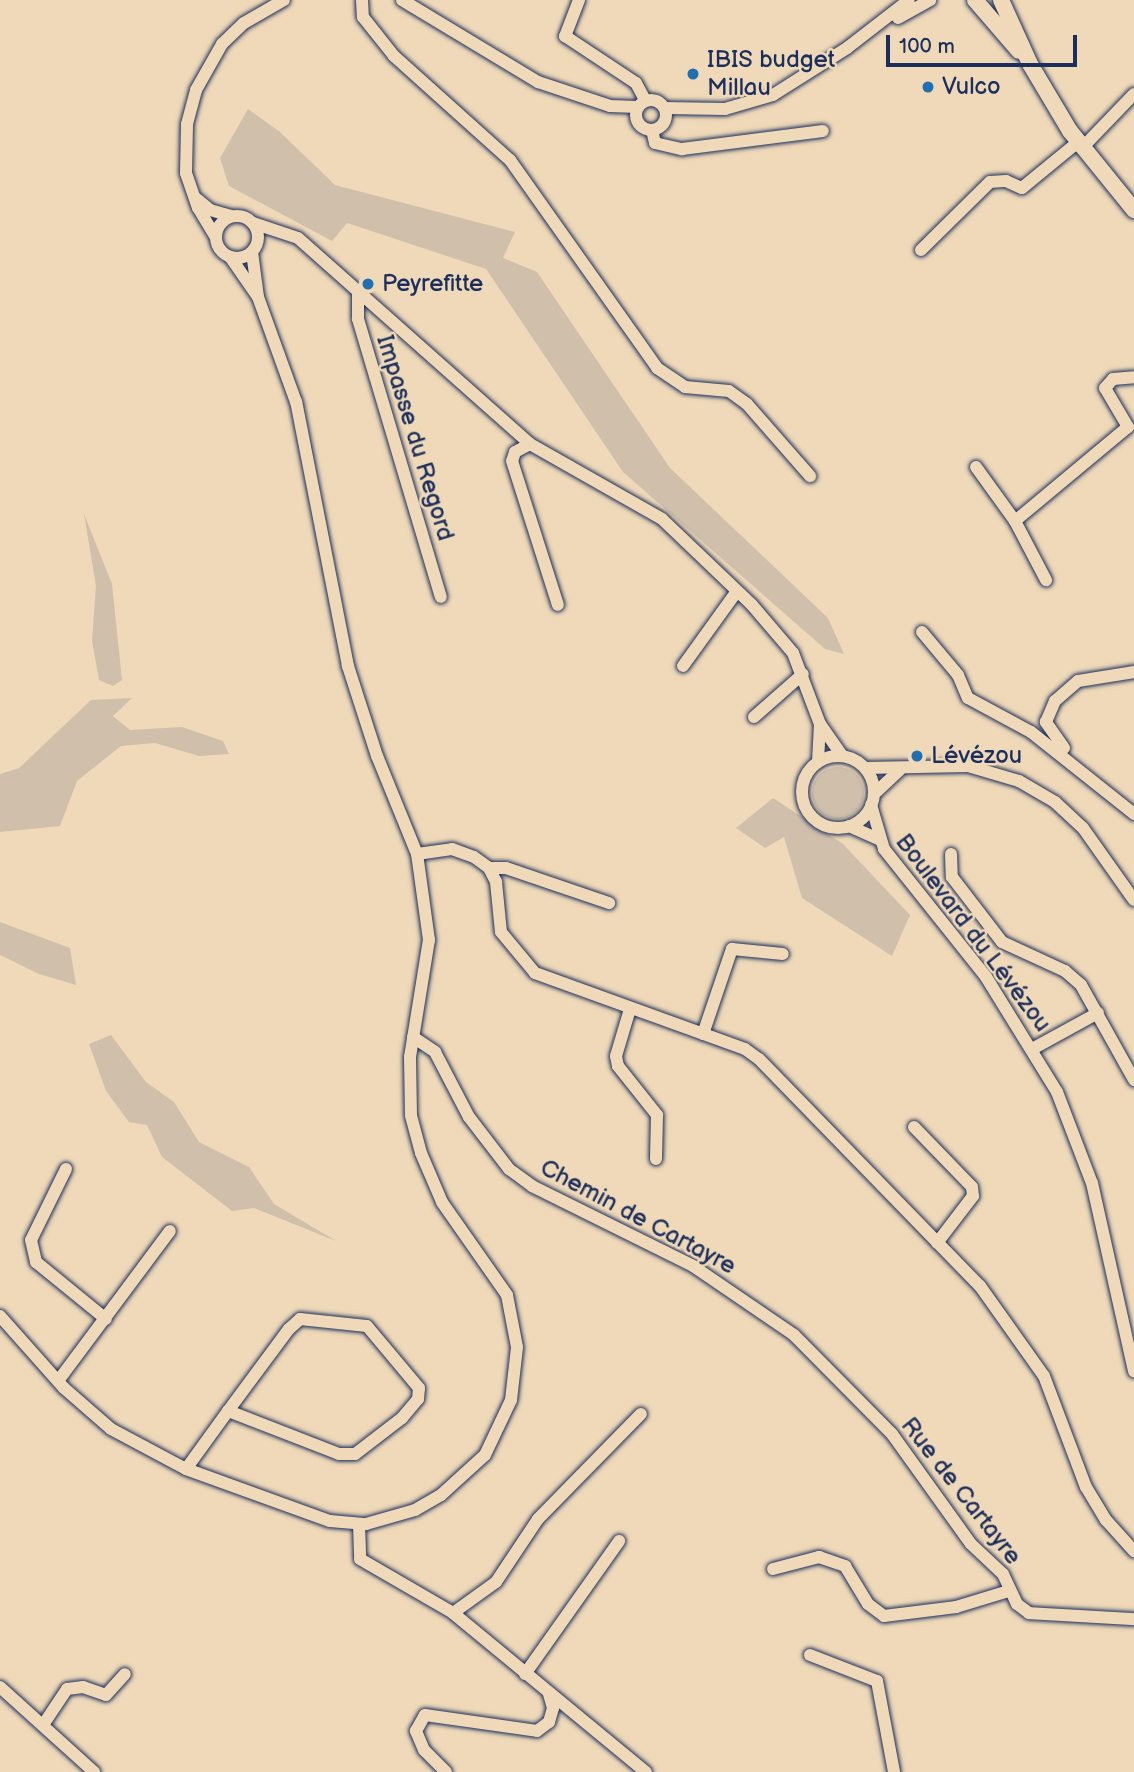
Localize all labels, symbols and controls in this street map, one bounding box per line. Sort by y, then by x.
scale bar [889,21,1080,65]
text: 100 m [899,34,955,59]
place label: IBIS budget Millau [707,46,835,102]
marker: IBIS budget Millau [685,66,701,82]
place label: Vulco [942,73,1001,101]
marker: Vulco [920,79,936,95]
place label: Peyrefitte [382,270,483,298]
marker: Peyrefitte [360,276,376,292]
street label: Impasse du Regord [370,332,460,544]
place label: Lévézou [931,742,1022,770]
marker: Lévézou [909,748,925,764]
street label: Boulevard du Lévézou [889,828,1057,1038]
street label: Chemin de Cartayre [535,1153,741,1281]
street label: Rue de Cartayre [895,1412,1027,1570]

